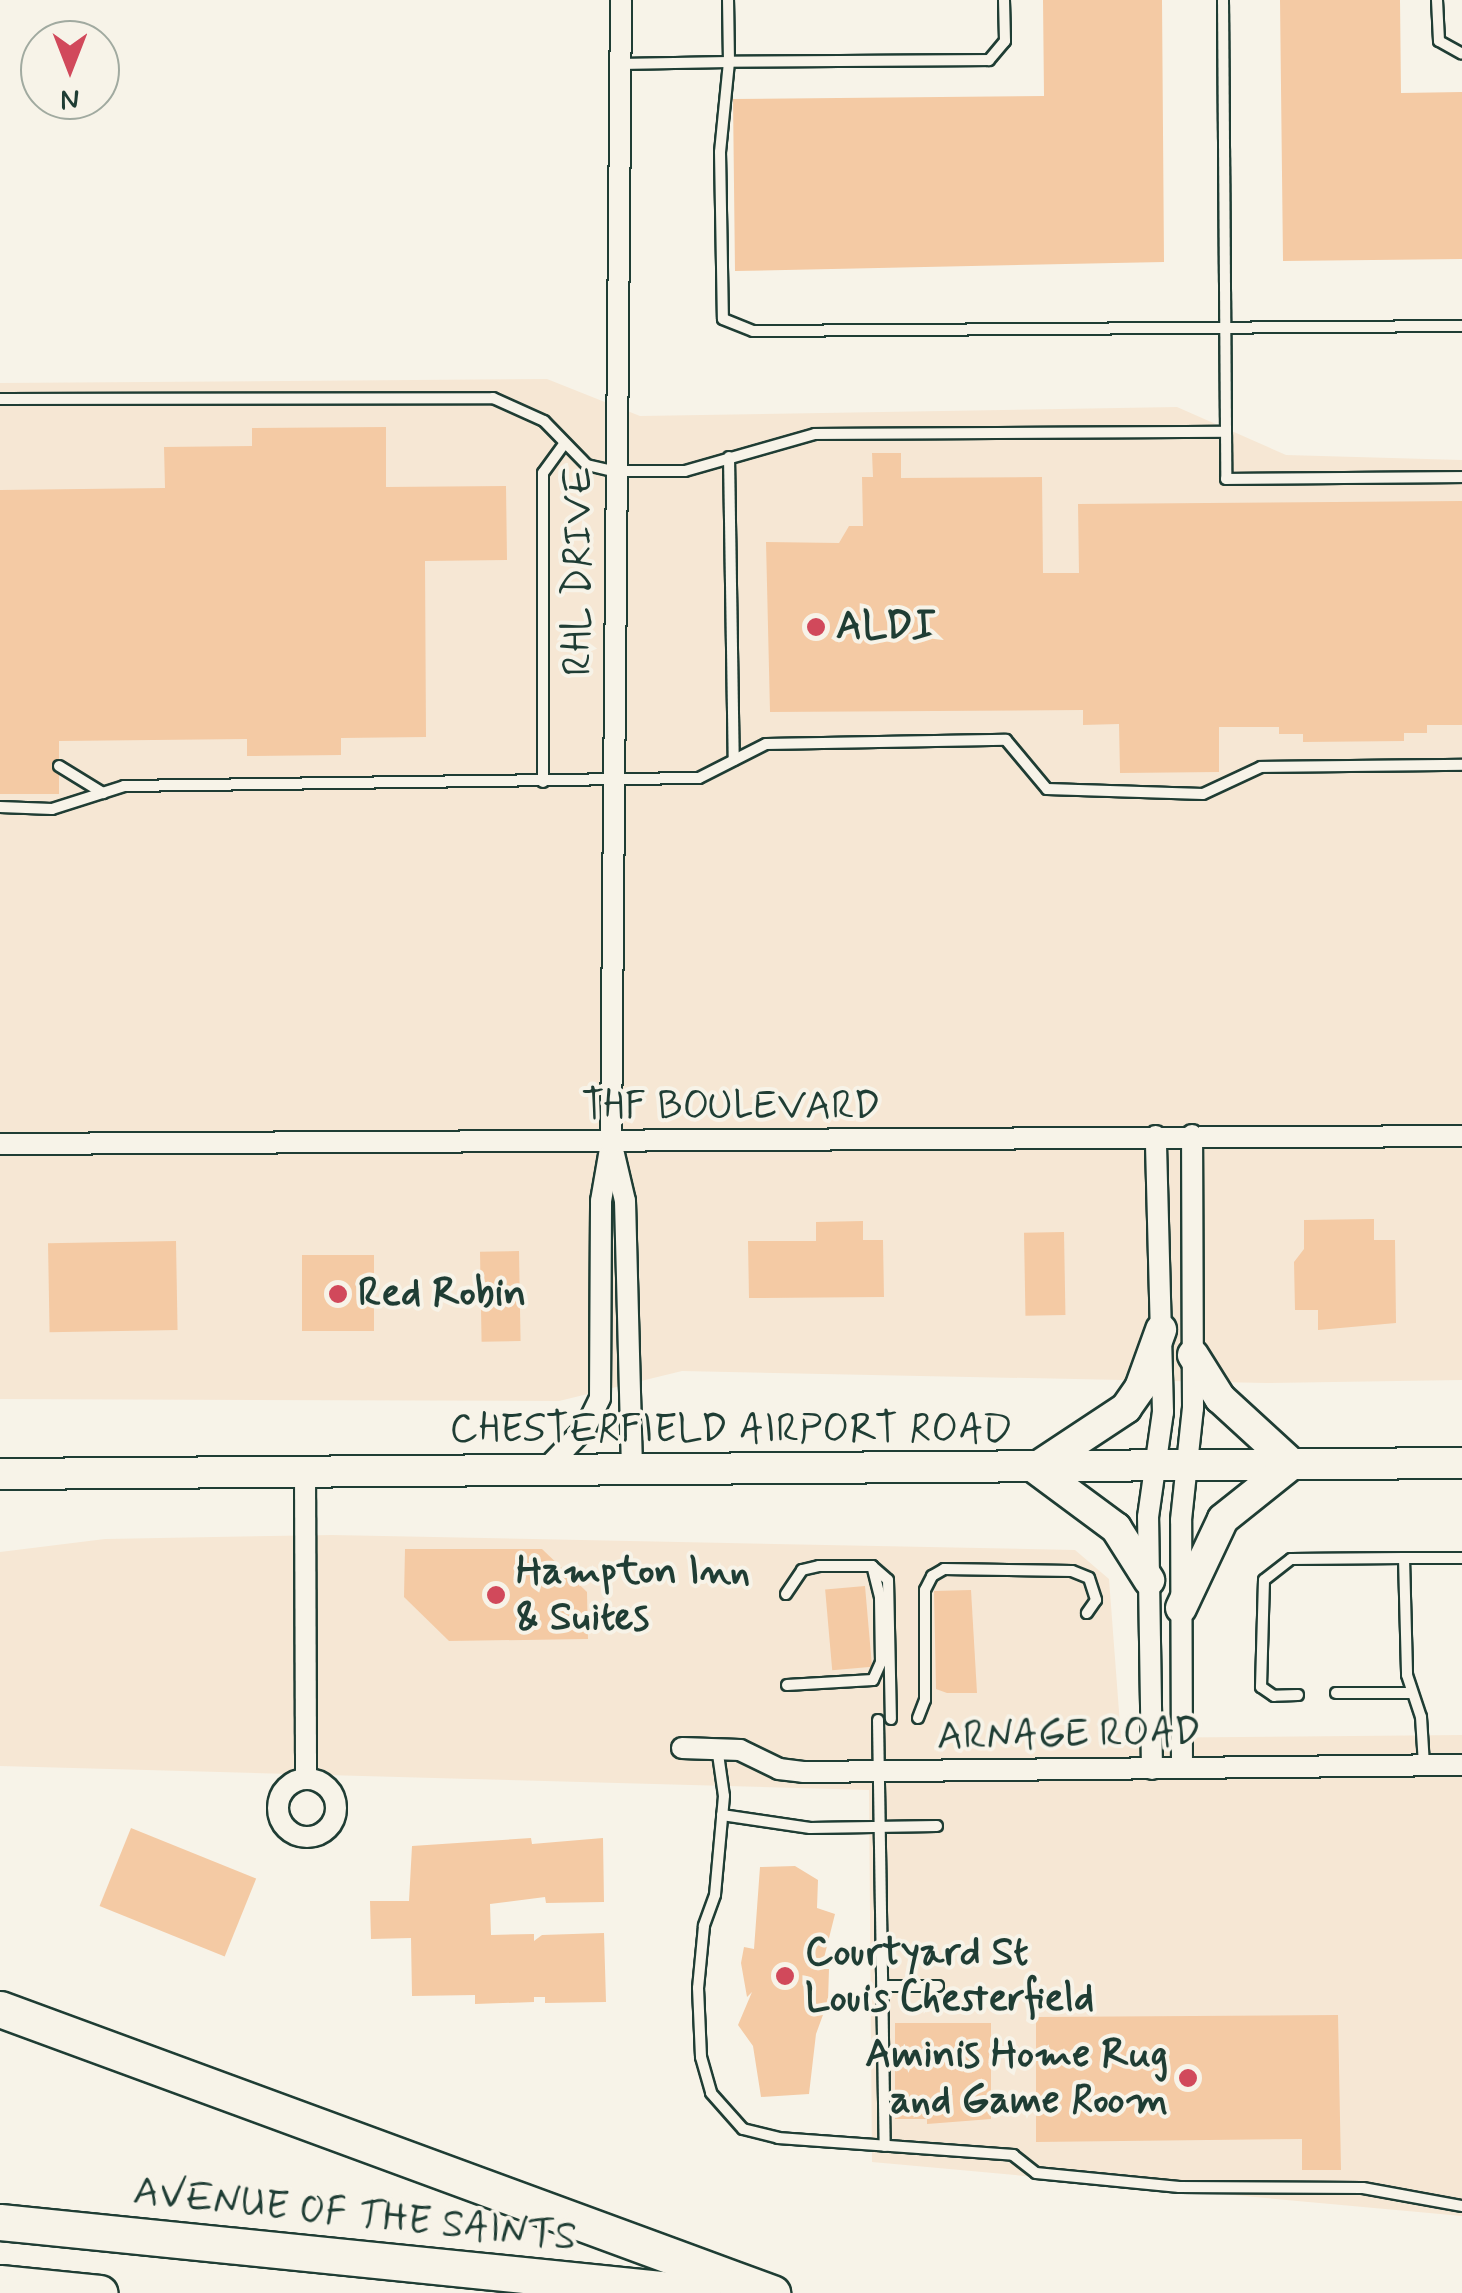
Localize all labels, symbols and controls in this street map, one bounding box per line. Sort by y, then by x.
north arrow [20,20,120,120]
text: N [61,80,79,117]
street label: RHL DRIVE [555,466,603,676]
place label: ALDI [836,603,936,651]
marker: ALDI [805,616,827,638]
street label: THF BOULEVARD [581,1083,881,1131]
place label: Red Robin [358,1270,536,1318]
marker: Red Robin [327,1283,349,1305]
street label: CHESTERFIELD AIRPORT ROAD [446,1406,1016,1454]
place label: Hampton Inn & Suites [516,1548,752,1642]
marker: Hampton Inn & Suites [485,1584,507,1606]
street label: ARNAGE ROAD [937,1709,1201,1761]
place label: Courtyard St Louis Chesterfield [805,1929,1102,2023]
marker: Courtyard St Louis Chesterfield [774,1965,796,1987]
place label: Aminis Home Rug and Game Room [872,2031,1168,2125]
marker: Aminis Home Rug and Game Room [1177,2067,1199,2089]
street label: AVENUE OF THE SAINTS [129,2168,581,2262]

